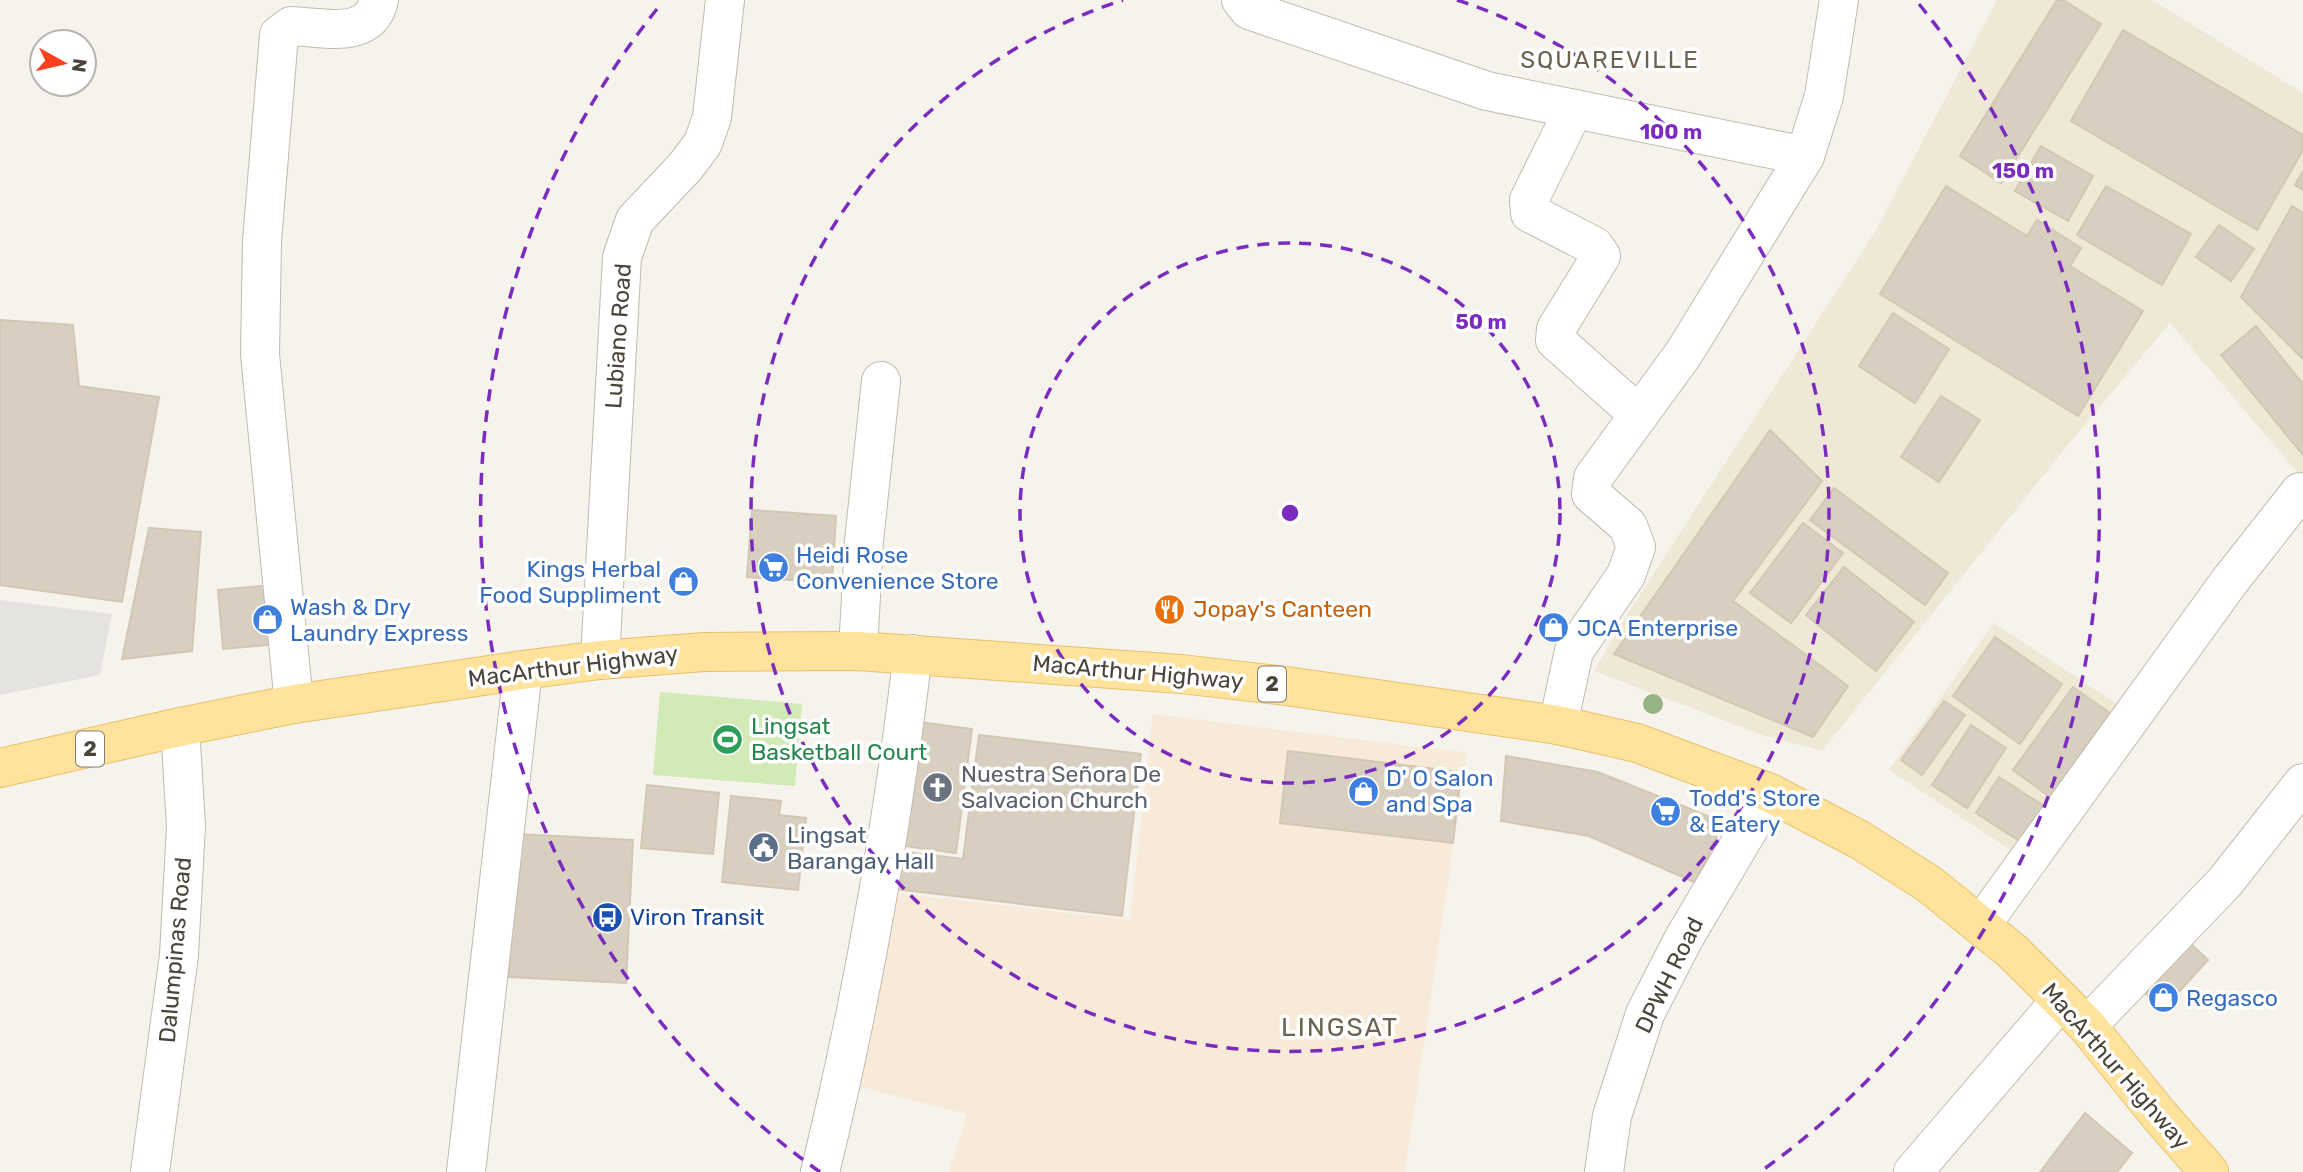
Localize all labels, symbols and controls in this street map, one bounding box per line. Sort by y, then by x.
north arrow [28,28,98,98]
district label: SQUAREVILLE [1520,46,1700,74]
text: N [67,57,92,74]
text: 100 m [1640,119,1702,144]
text: 150 m [1992,158,2054,183]
street label: Lubiano Road [599,262,637,410]
text: 50 m [1455,309,1507,334]
centre of rings [1278,501,1302,525]
place label: Heidi Rose Convenience Store [796,541,999,595]
supermarket icon: Heidi Rose Convenience Store [756,551,790,585]
place label: Kings Herbal Food Suppliment [479,555,661,609]
shop icon: Kings Herbal Food Suppliment [667,565,701,599]
restaurant icon: Jopay's Canteen [1153,592,1187,626]
place label: Wash & Dry Laundry Express [290,593,468,647]
place label: Jopay's Canteen [1193,595,1372,623]
shop icon: Wash & Dry Laundry Express [250,603,284,637]
shop icon: JCA Enterprise [1537,611,1571,645]
place label: JCA Enterprise [1577,614,1738,642]
street label: MacArthur Highway [466,639,680,693]
street label: MacArthur Highway [1032,649,1245,695]
road number: 2 [1258,666,1286,702]
place label: Lingsat Basketball Court [751,712,927,766]
sports icon: Lingsat Basketball Court [711,722,745,756]
road number: 2 [76,732,104,766]
place label: Nuestra Señora De Salvacion Church [961,760,1161,814]
place label: D' O Salon and Spa [1386,764,1493,818]
church icon: Nuestra Señora De Salvacion Church [921,770,955,804]
shop icon: D' O Salon and Spa [1346,774,1380,808]
place label: Todd's Store & Eatery [1689,784,1820,838]
supermarket icon: Todd's Store & Eatery [1649,794,1683,828]
place label: Lingsat Barangay Hall [787,821,934,875]
public building icon: Lingsat Barangay Hall [747,831,781,865]
street label: Dalumpinas Road [153,856,197,1044]
bus stop icon: Viron Transit [590,900,624,934]
place label: Viron Transit [630,903,764,931]
street label: DPWH Road [1629,912,1709,1038]
street label: MacArthur Highway [2036,977,2196,1155]
shop icon: Regasco [2146,981,2180,1015]
place label: Regasco [2186,984,2278,1012]
district label: LINGSAT [1281,1012,1399,1043]

